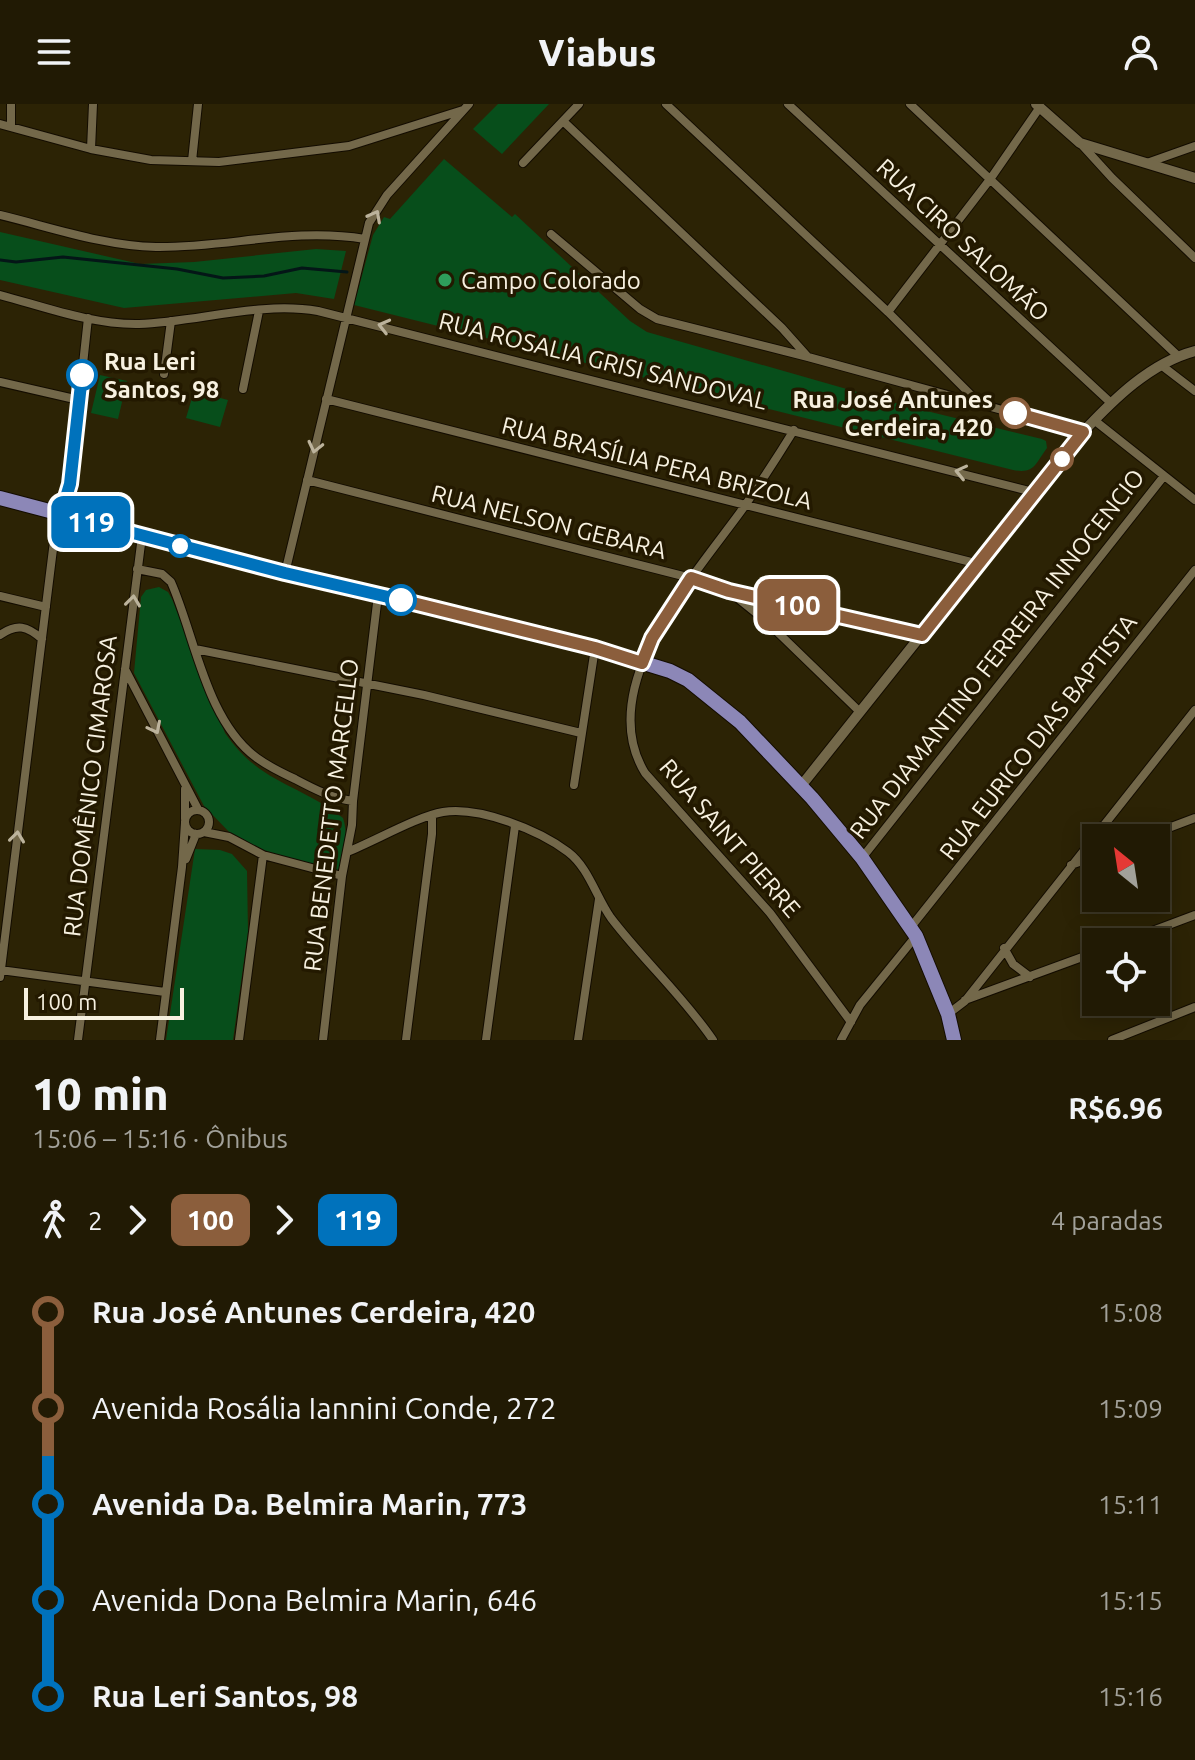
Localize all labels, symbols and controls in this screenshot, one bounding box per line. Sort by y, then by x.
icon: menu [32,30,76,74]
icon: person [1119,30,1163,74]
text: Viabus [539,32,656,73]
street label: RUA CIRO SALOMÃO [871,153,1055,327]
one-way arrow [365,209,380,224]
place label: Campo Colorado [461,267,641,294]
marker: Campo Colorado [436,271,454,289]
street label: RUA ROSALIA GRISI SANDOVAL [436,307,770,415]
one-way arrow [377,318,391,335]
place label: Rua Leri Santos, 98 [104,348,219,403]
marker: Rua Leri Santos, 98 [67,360,97,390]
place label: Rua José Antunes Cerdeira, 420 [792,386,993,441]
marker: Rua José Antunes Cerdeira, 420 [1000,398,1030,428]
street label: RUA BRASÍLIA PERA BRIZOLA [499,410,816,515]
one-way arrow [307,440,324,454]
unlabelled marker [1051,448,1073,470]
street label: RUA DIAMANTINO FERREIRA INNOCENCIO [844,464,1150,844]
one-way arrow [955,465,969,482]
street label: RUA NELSON GEBARA [429,480,669,564]
line badge: 119 [45,496,137,548]
text: 119 [67,506,115,537]
unlabelled marker [169,535,191,557]
line badge: 100 [751,579,843,631]
unlabelled marker [386,585,416,615]
text: 100 [773,589,821,620]
one-way arrow [125,595,142,608]
street label: RUA EURICO DIAS BAPTISTA [934,609,1142,865]
street label: RUA DOMÊNICO CIMAROSA [57,633,122,938]
street label: RUA BENEDETTO MARCELLO [298,657,364,973]
one-way arrow [145,720,160,735]
street label: RUA SAINT PIERRE [654,754,806,922]
north arrow [1082,824,1170,912]
map controls [1082,824,1170,1016]
one-way arrow [8,830,25,844]
button: locate [1082,928,1170,1016]
scale bar [24,984,184,1020]
text: 100 m [36,989,97,1014]
text: 10 min [32,1069,169,1118]
text: R$6.96 [1068,1091,1163,1125]
text: 15:06 – 15:16 · Ônibus [32,1124,288,1153]
icon: walk [32,1198,76,1242]
icon: forward [115,1198,159,1242]
icon: forward [262,1198,306,1242]
text: 100 [187,1204,234,1235]
text: 119 [334,1204,381,1235]
text: 2 [88,1206,103,1235]
text: 4 paradas [1051,1206,1163,1235]
text: Rua José Antunes Cerdeira, 420 [92,1295,535,1329]
text: 15:08 [1098,1298,1163,1327]
text: Avenida Rosália Iannini Conde, 272 [92,1391,557,1425]
text: 15:09 [1098,1394,1163,1423]
text: Avenida Da. Belmira Marin, 773 [92,1487,528,1521]
text: 15:11 [1098,1490,1163,1519]
text: Avenida Dona Belmira Marin, 646 [92,1583,537,1617]
text: 15:15 [1098,1586,1163,1615]
text: Rua Leri Santos, 98 [92,1679,358,1713]
text: 15:16 [1098,1682,1163,1711]

